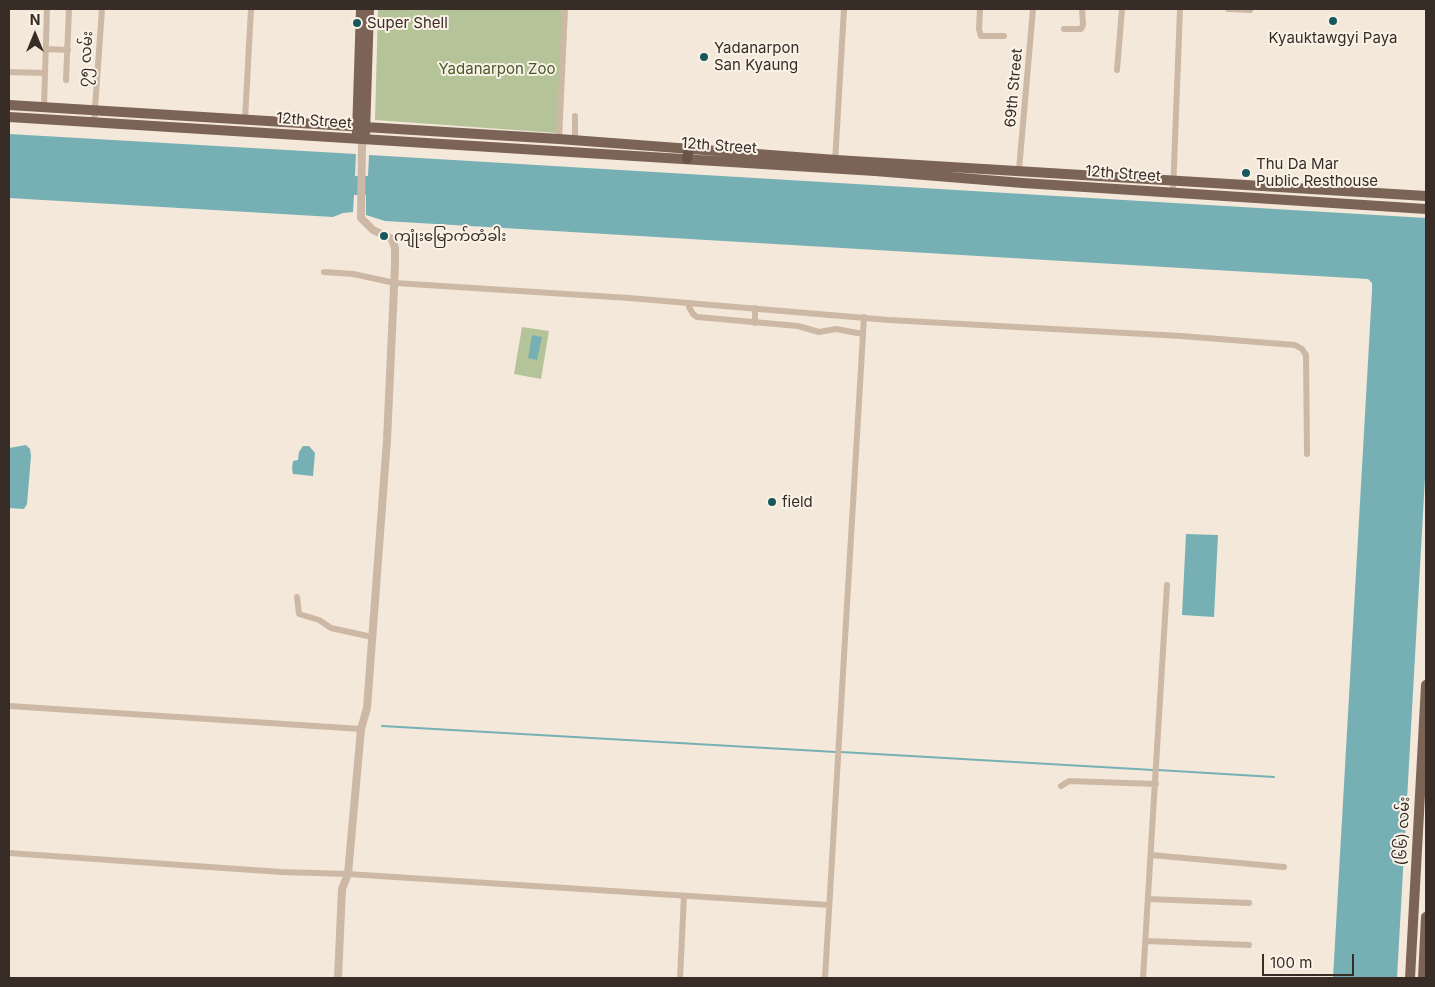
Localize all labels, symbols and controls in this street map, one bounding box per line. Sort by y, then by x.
north arrow [10,10,60,60]
text: N [30,11,40,28]
place label: Super Shell [367,14,448,32]
marker: Kyauktawgyi Paya [1327,15,1339,27]
marker: Super Shell [351,17,363,29]
place label: Kyauktawgyi Paya [1269,29,1397,47]
street label: ၇၅ လမ်း [75,30,97,88]
place label: Yadanarpon San Kyaung [714,39,799,74]
street label: 69th Street [1002,48,1026,128]
marker: Yadanarpon San Kyaung [698,51,710,63]
park label: Yadanarpon Zoo [439,60,555,78]
street label: 12th Street [276,109,352,133]
street label: 12th Street [681,134,757,158]
place label: Thu Da Mar Public Resthouse [1256,155,1378,190]
street label: 12th Street [1085,162,1161,186]
marker: Thu Da Mar Public Resthouse [1240,167,1252,179]
place label: ကျုံးမြောက်တံခါး [394,227,507,245]
marker: ကျုံးမြောက်တံခါး [378,230,390,242]
place label: field [782,493,813,511]
marker: field [766,496,778,508]
street label: (၆၆) လမ်း [1392,796,1414,866]
scale bar [1265,944,1358,976]
text: 100 m [1270,953,1312,972]

